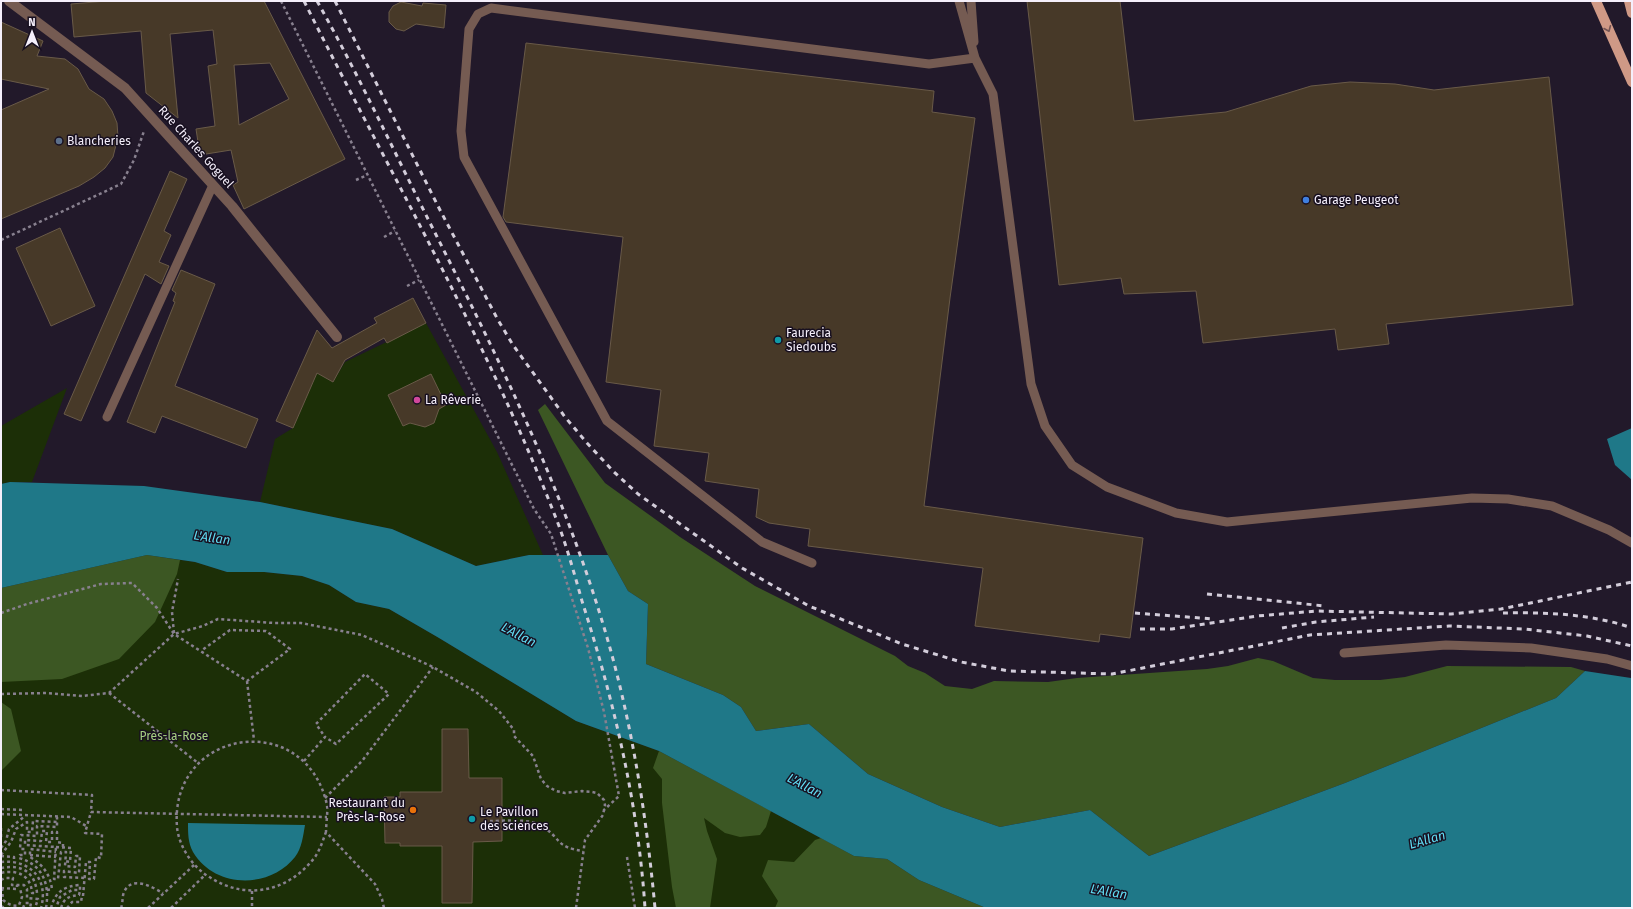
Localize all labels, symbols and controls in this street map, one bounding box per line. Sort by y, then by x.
north arrow [12,12,52,52]
text: N [28,16,36,29]
one-way arrow [1603,25,1611,32]
street label: Rue Charles Goguel [156,103,237,191]
place label: Blancheries [67,134,131,148]
marker: Blancheries [54,136,64,146]
place label: Garage Peugeot [1314,193,1399,207]
marker: Garage Peugeot [1301,195,1311,205]
place label: Faurecia Siedoubs [786,326,837,354]
marker: Faurecia Siedoubs [773,335,783,345]
place label: La Rêverie [425,393,481,407]
marker: La Rêverie [412,395,422,405]
water label: L'Allan [192,527,231,548]
water label: L'Allan [499,619,539,650]
park label: Près-la-Rose [140,729,208,743]
water label: L'Allan [785,770,825,801]
place label: Restaurant du Près-la-Rose [329,796,405,824]
marker: Restaurant du Près-la-Rose [408,805,418,815]
place label: Le Pavillon des sciences [480,805,549,833]
marker: Le Pavillon des sciences [467,814,477,824]
water label: L'Allan [1407,827,1447,852]
water label: L'Allan [1089,881,1129,902]

